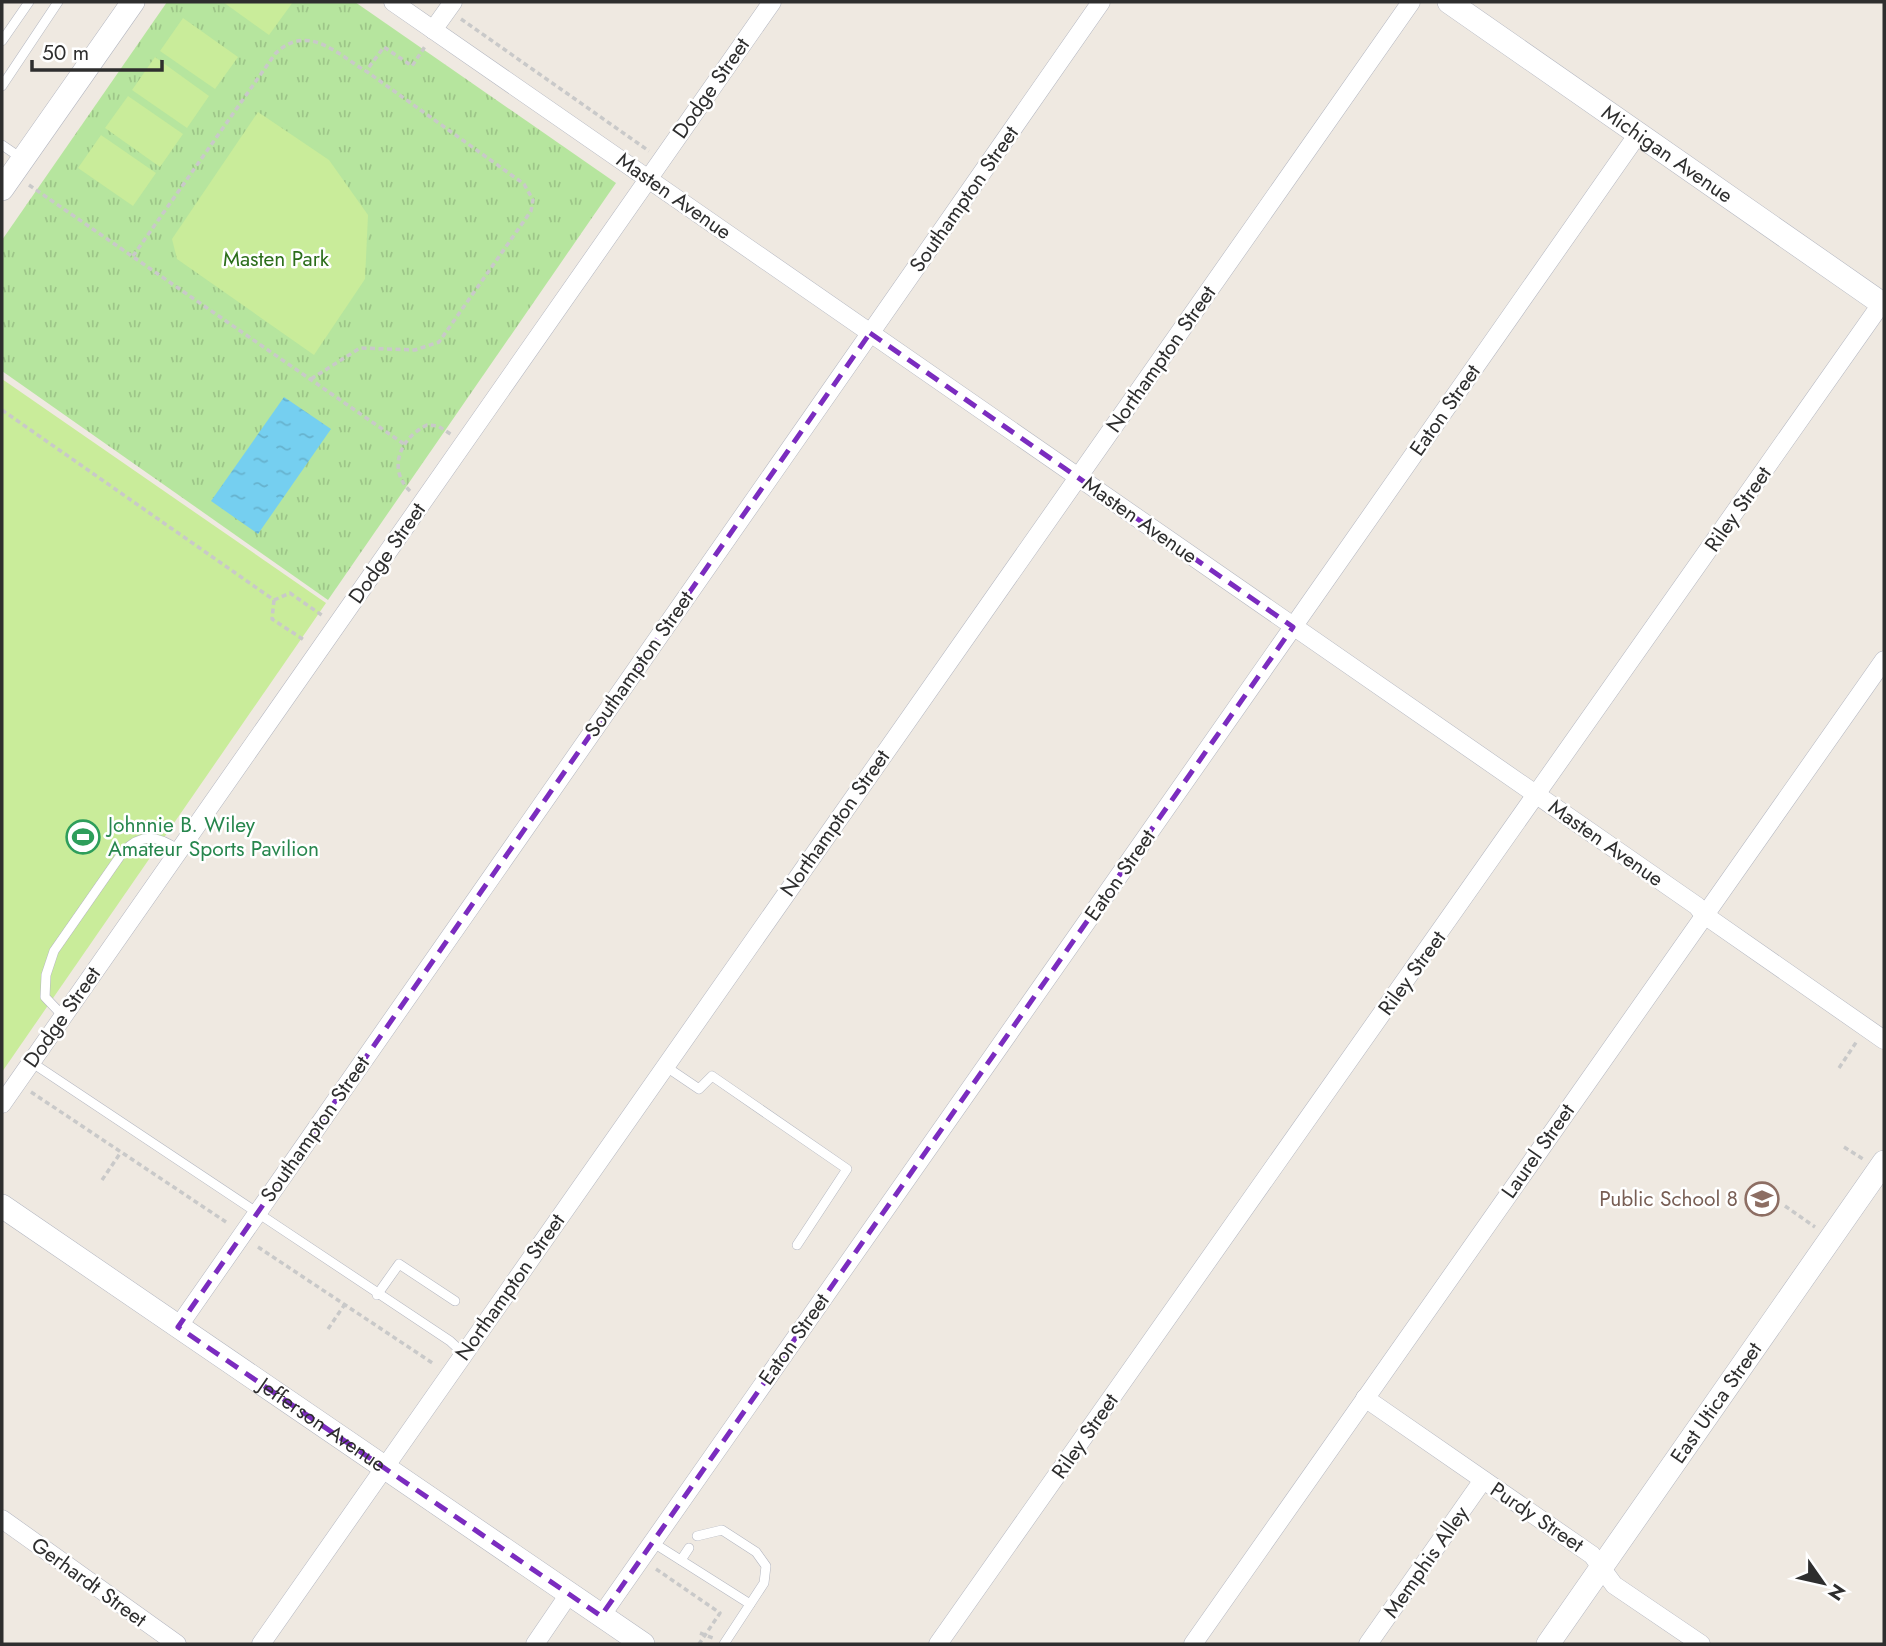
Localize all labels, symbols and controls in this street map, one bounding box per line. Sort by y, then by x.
scale bar [32,28,161,72]
street label: Dodge Street [665,32,757,144]
text: 50 m [42,38,89,68]
street label: Michigan Avenue [1596,98,1739,210]
street label: Southampton Street [902,120,1026,278]
street label: Masten Avenue [610,145,738,247]
park label: Masten Park [223,244,330,274]
street label: Northampton Street [1099,279,1223,439]
street label: Eaton Street [1402,358,1488,462]
street label: Riley Street [1698,460,1778,558]
street label: Masten Avenue [1076,469,1204,571]
street label: Dodge Street [341,497,433,609]
street label: Southampton Street [577,585,701,743]
street label: Northampton Street [773,743,897,903]
street label: Masten Avenue [1542,792,1670,894]
place label: Johnnie B. Wiley Amateur Sports Pavilion [105,810,319,864]
sports icon: Johnnie B. Wiley Amateur Sports Pavilion [64,818,102,856]
street label: Eaton Street [1077,823,1163,927]
street label: Riley Street [1371,924,1453,1022]
street label: Dodge Street [16,961,108,1073]
street label: Southampton Street [253,1050,377,1208]
street label: Laurel Street [1494,1098,1582,1204]
school or university icon: Public School 8 [1743,1180,1781,1218]
place label: Public School 8 [1599,1184,1738,1214]
street label: Northampton Street [448,1207,572,1367]
street label: Eaton Street [751,1287,837,1391]
street label: East Utica Street [1663,1336,1769,1470]
street label: Jefferson Avenue [250,1369,392,1479]
street label: Riley Street [1045,1387,1125,1485]
street label: Purdy Street [1484,1475,1590,1559]
street label: Memphis Alley [1376,1499,1476,1624]
street label: Gerhardt Street [25,1530,153,1634]
north arrow [1788,1548,1858,1618]
text: N [1821,1578,1852,1606]

